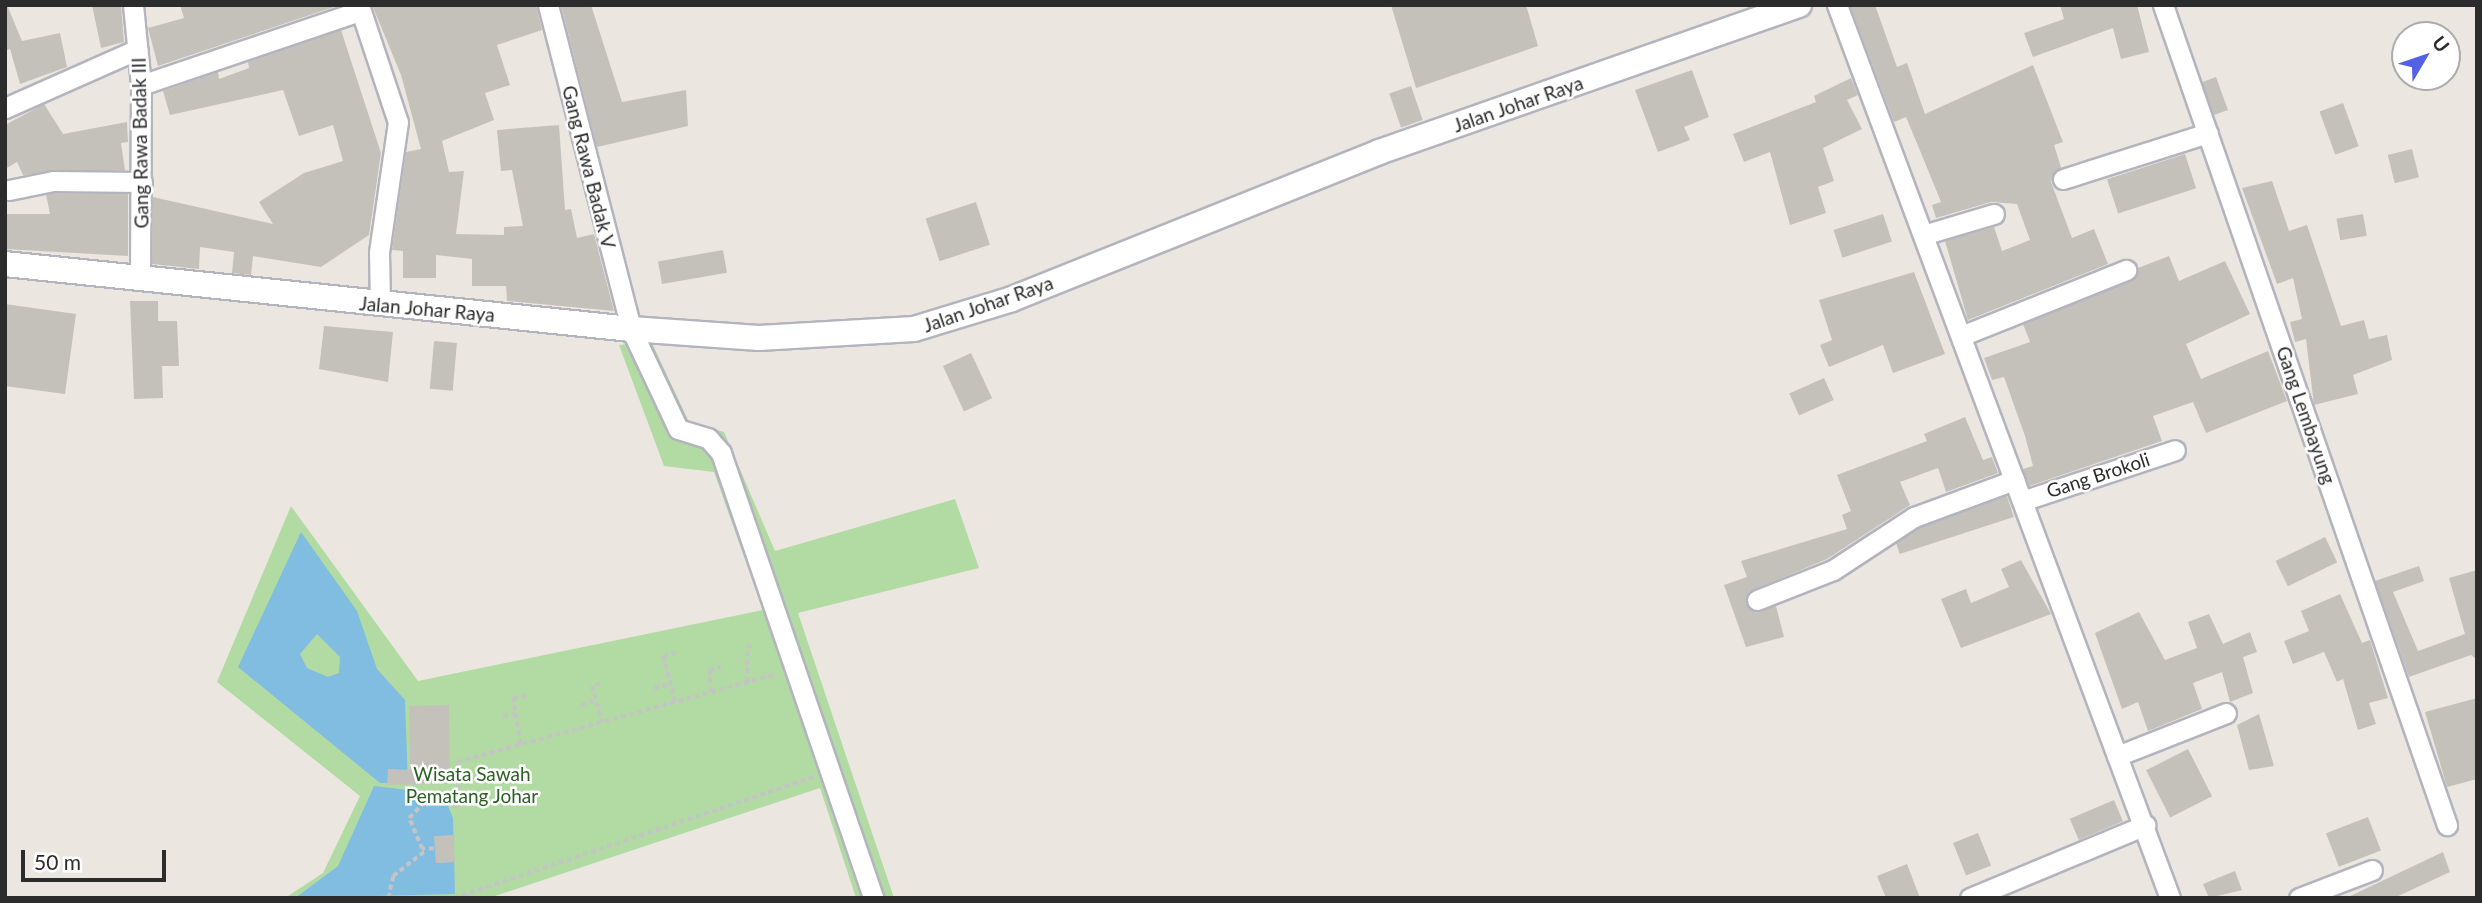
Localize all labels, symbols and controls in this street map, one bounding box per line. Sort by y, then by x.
north arrow [2391,21,2461,91]
text: U [2428,31,2455,56]
street label: Gang Rawa Badak III [127,57,153,229]
street label: Jalan Johar Raya [1450,71,1586,137]
street label: Gang Rawa Badak V [558,83,620,251]
street label: Jalan Johar Raya [920,271,1056,337]
street label: Jalan Johar Raya [358,292,496,326]
street label: Gang Lembayung [2272,343,2340,487]
street label: Gang Brokoli [2044,448,2152,502]
park label: Wisata Sawah Pematang Johar [406,763,538,807]
scale bar [24,836,170,880]
text: 50 m [34,849,81,874]

